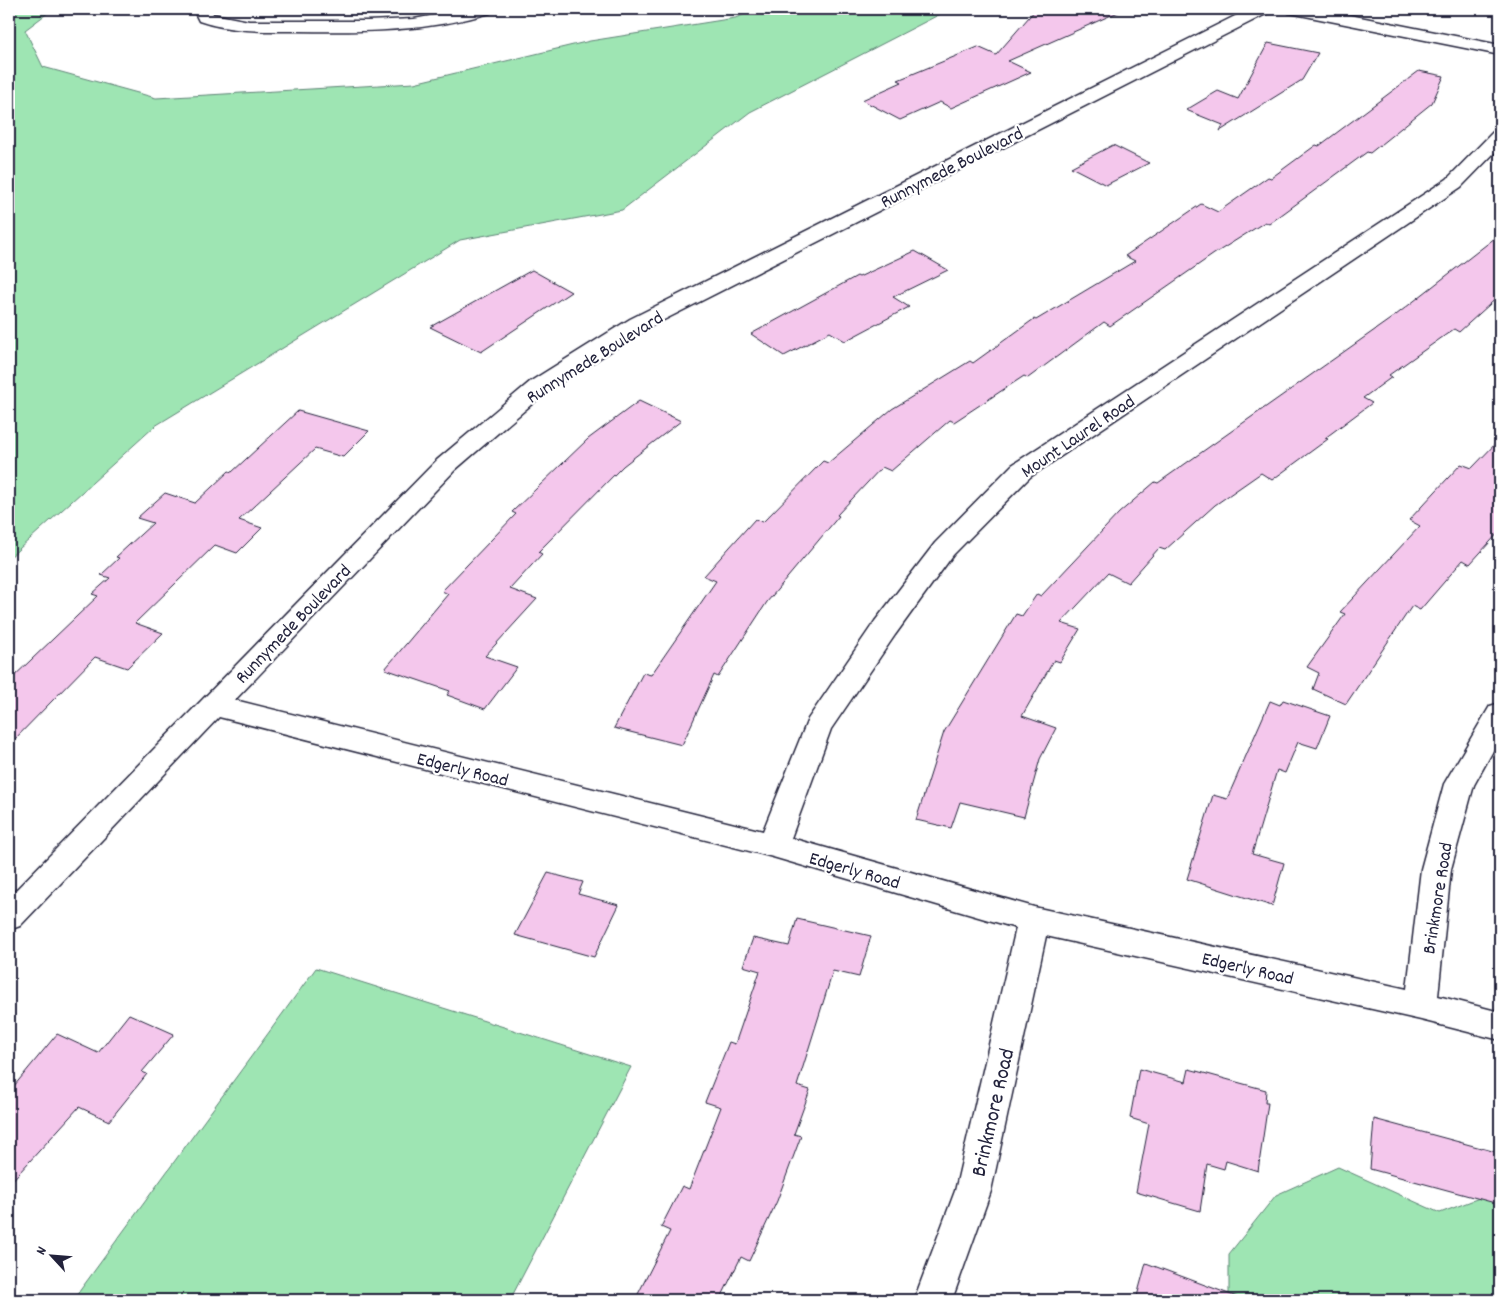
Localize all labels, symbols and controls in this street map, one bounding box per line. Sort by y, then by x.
street label: Runnymede Boulevard [876,121,1029,217]
street label: Runnymede Boulevard [522,306,670,412]
street label: Mount Laurel Road [1016,390,1141,486]
street label: Runnymede Boulevard [230,560,359,691]
street label: Edgerly Road [414,747,511,796]
street label: Brinkmore Road [1417,841,1462,956]
street label: Edgerly Road [805,847,903,898]
street label: Edgerly Road [1199,947,1296,994]
street label: Brinkmore Road [965,1046,1024,1180]
north arrow [28,1232,78,1282]
text: N [32,1244,53,1259]

